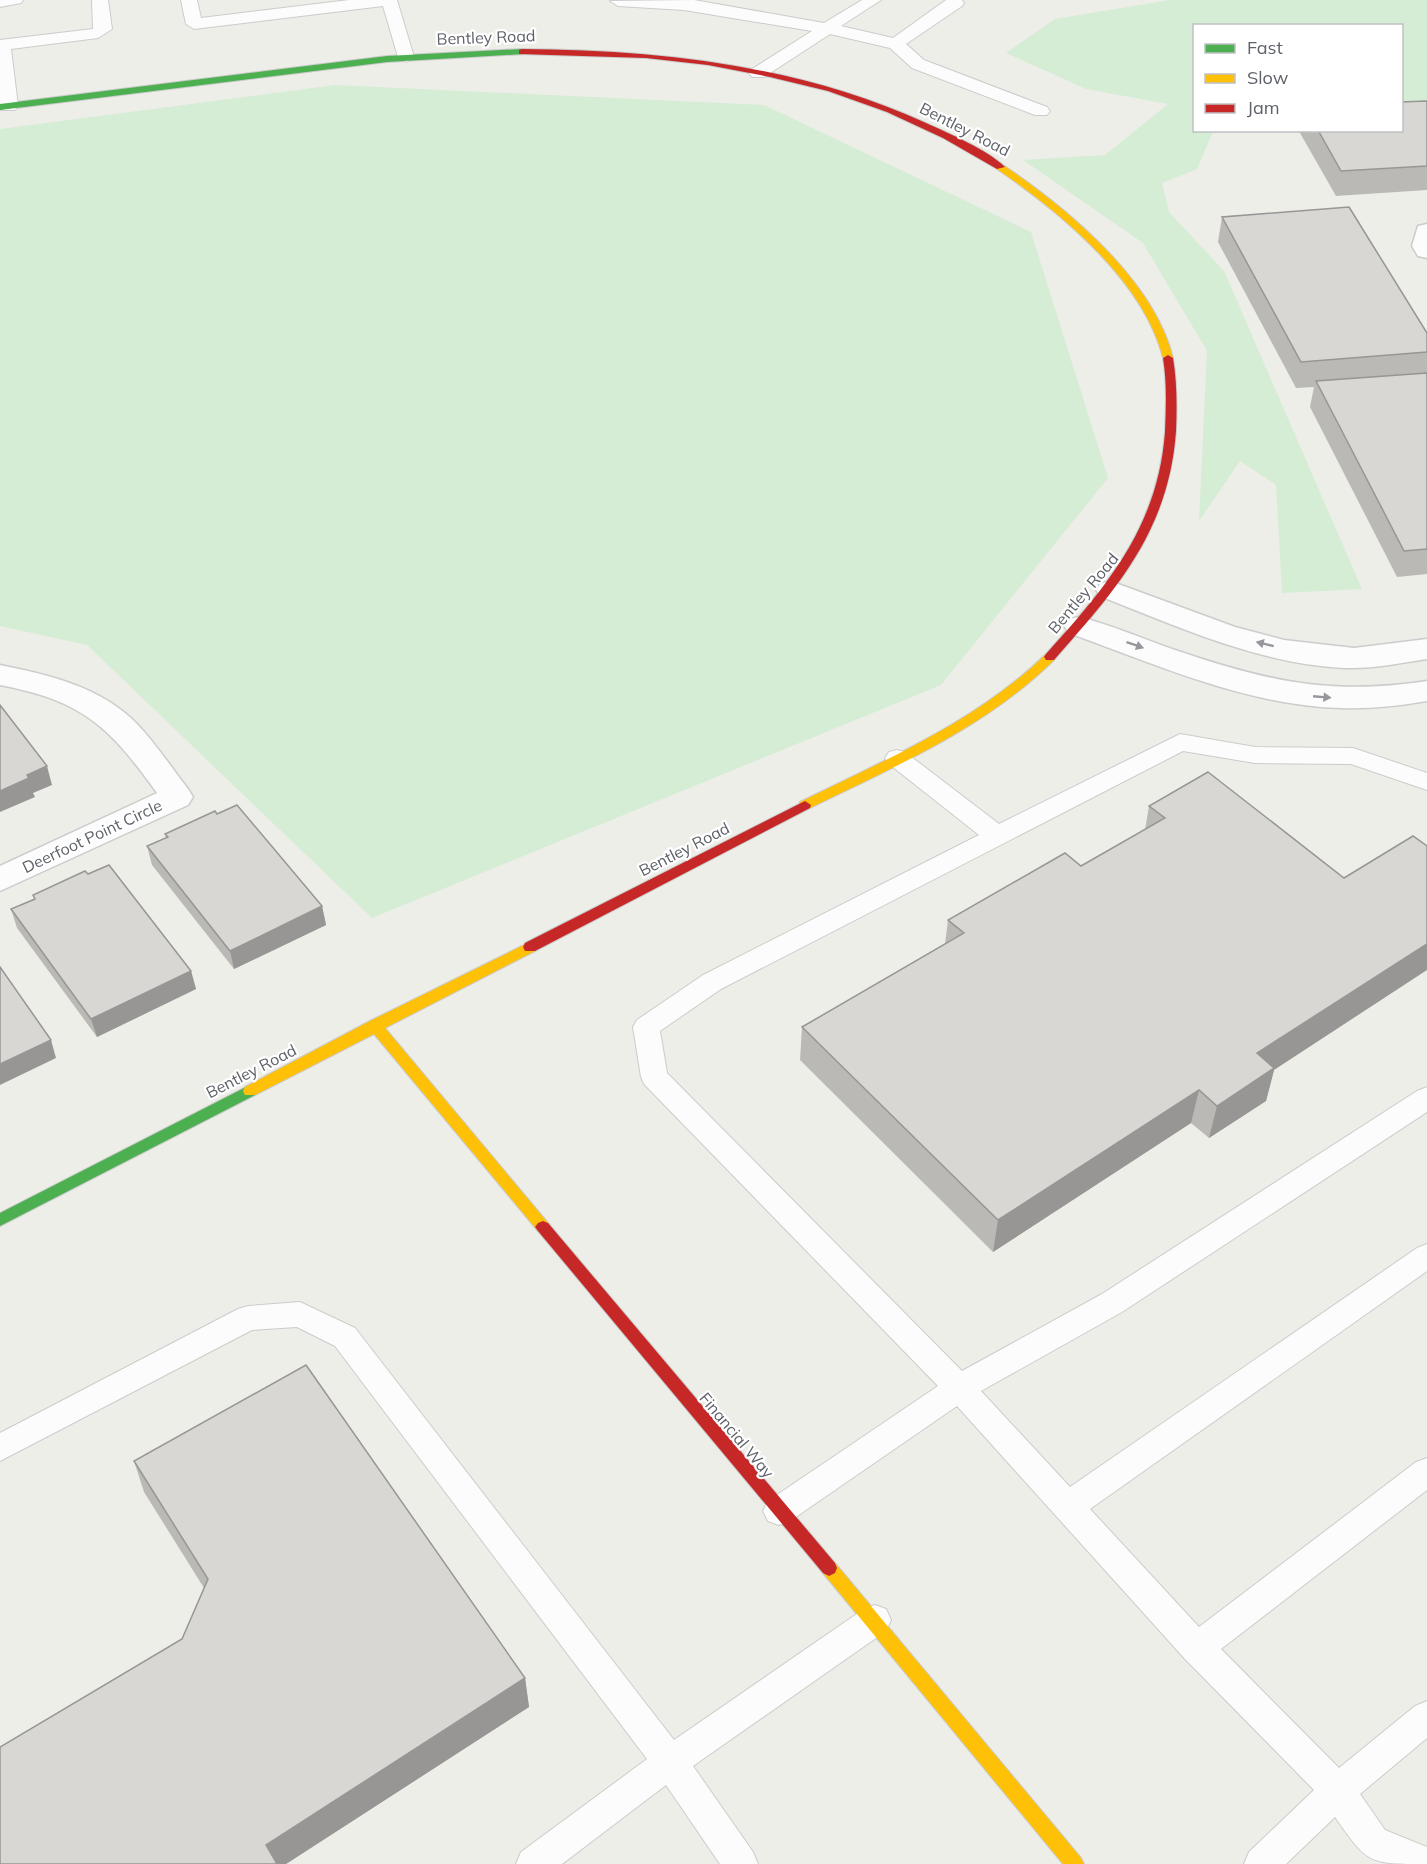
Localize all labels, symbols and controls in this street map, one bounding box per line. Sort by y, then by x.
legend [1193,24,1403,132]
street label: Bentley Road [436,25,536,49]
text: Fast [1247,36,1283,59]
text: Slow [1247,66,1289,89]
text: Jam [1247,96,1280,119]
street label: Bentley Road [916,98,1014,160]
street label: Bentley Road [1044,549,1122,637]
one-way arrow [1256,639,1274,648]
one-way arrow [1126,641,1144,650]
one-way arrow [1313,692,1332,702]
street label: Deerfoot Point Circle [19,795,165,877]
street label: Bentley Road [635,818,733,880]
street label: Bentley Road [202,1040,300,1102]
street label: Financial Way [695,1388,779,1482]

